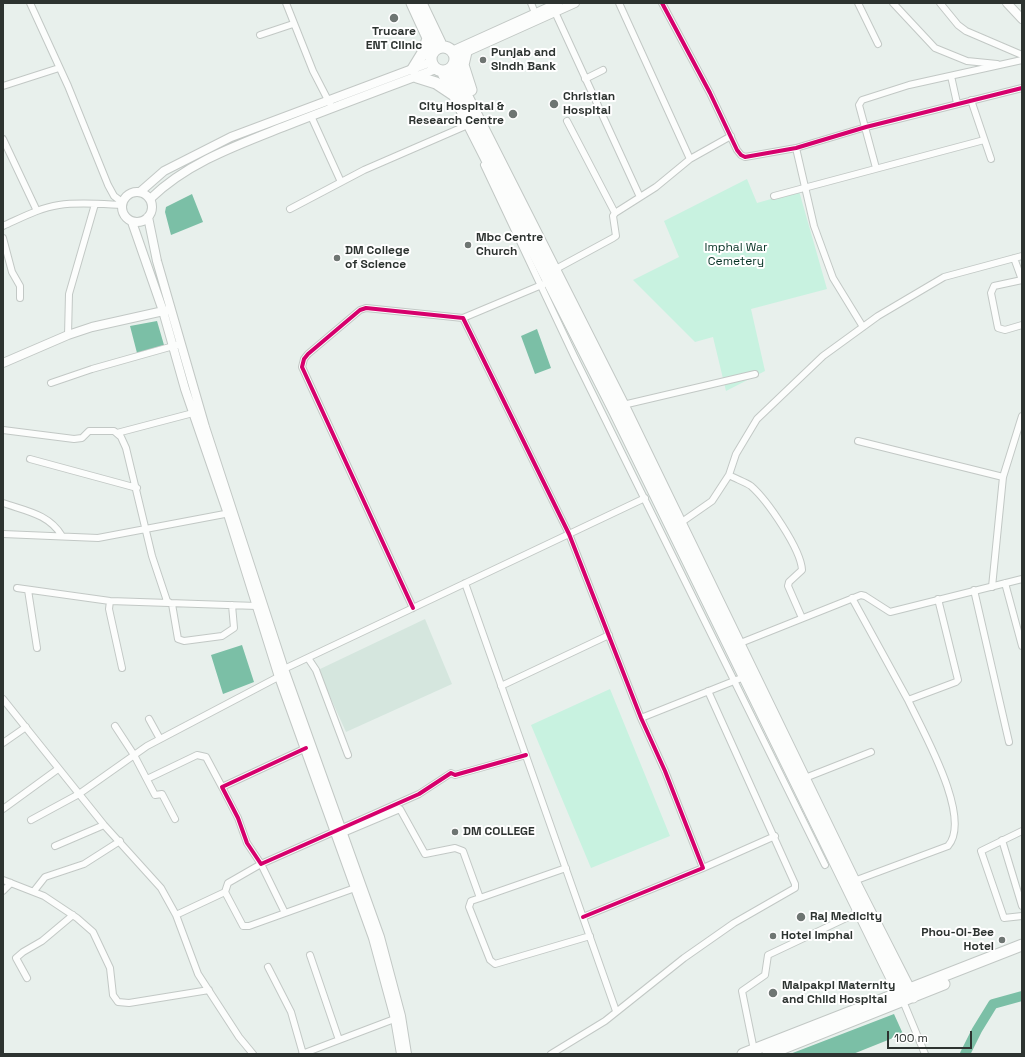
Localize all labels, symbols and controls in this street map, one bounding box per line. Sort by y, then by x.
marker: Trucare ENT Clinic [388,12,400,24]
place label: Trucare ENT Clinic [366,25,422,53]
place label: Punjab and Sindh Bank [491,46,556,74]
marker: Punjab and Sindh Bank [478,55,488,65]
place label: Christian Hospital [563,90,615,118]
marker: Christian Hospital [548,98,560,110]
place label: City Hospital & Research Centre [409,100,504,128]
marker: City Hospital & Research Centre [507,108,519,120]
place label: Mbc Centre Church [476,231,543,259]
marker: Mbc Centre Church [463,240,473,250]
park label: Imphal War Cemetery [704,241,768,269]
place label: DM College of Science [345,244,410,272]
marker: DM College of Science [332,253,342,263]
place label: DM COLLEGE [463,825,535,839]
marker: DM COLLEGE [450,827,460,837]
place label: Raj Medicity [810,910,882,924]
marker: Raj Medicity [795,911,807,923]
place label: Phou-Oi-Bee Hotel [921,926,994,954]
place label: Hotel Imphal [781,929,853,943]
marker: Hotel Imphal [768,931,778,941]
marker: Phou-Oi-Bee Hotel [997,935,1007,945]
place label: Maipakpi Maternity and Child Hospital [782,979,895,1007]
marker: Maipakpi Maternity and Child Hospital [767,987,779,999]
scale bar [889,1023,974,1049]
text: 100 m [894,1030,928,1046]

